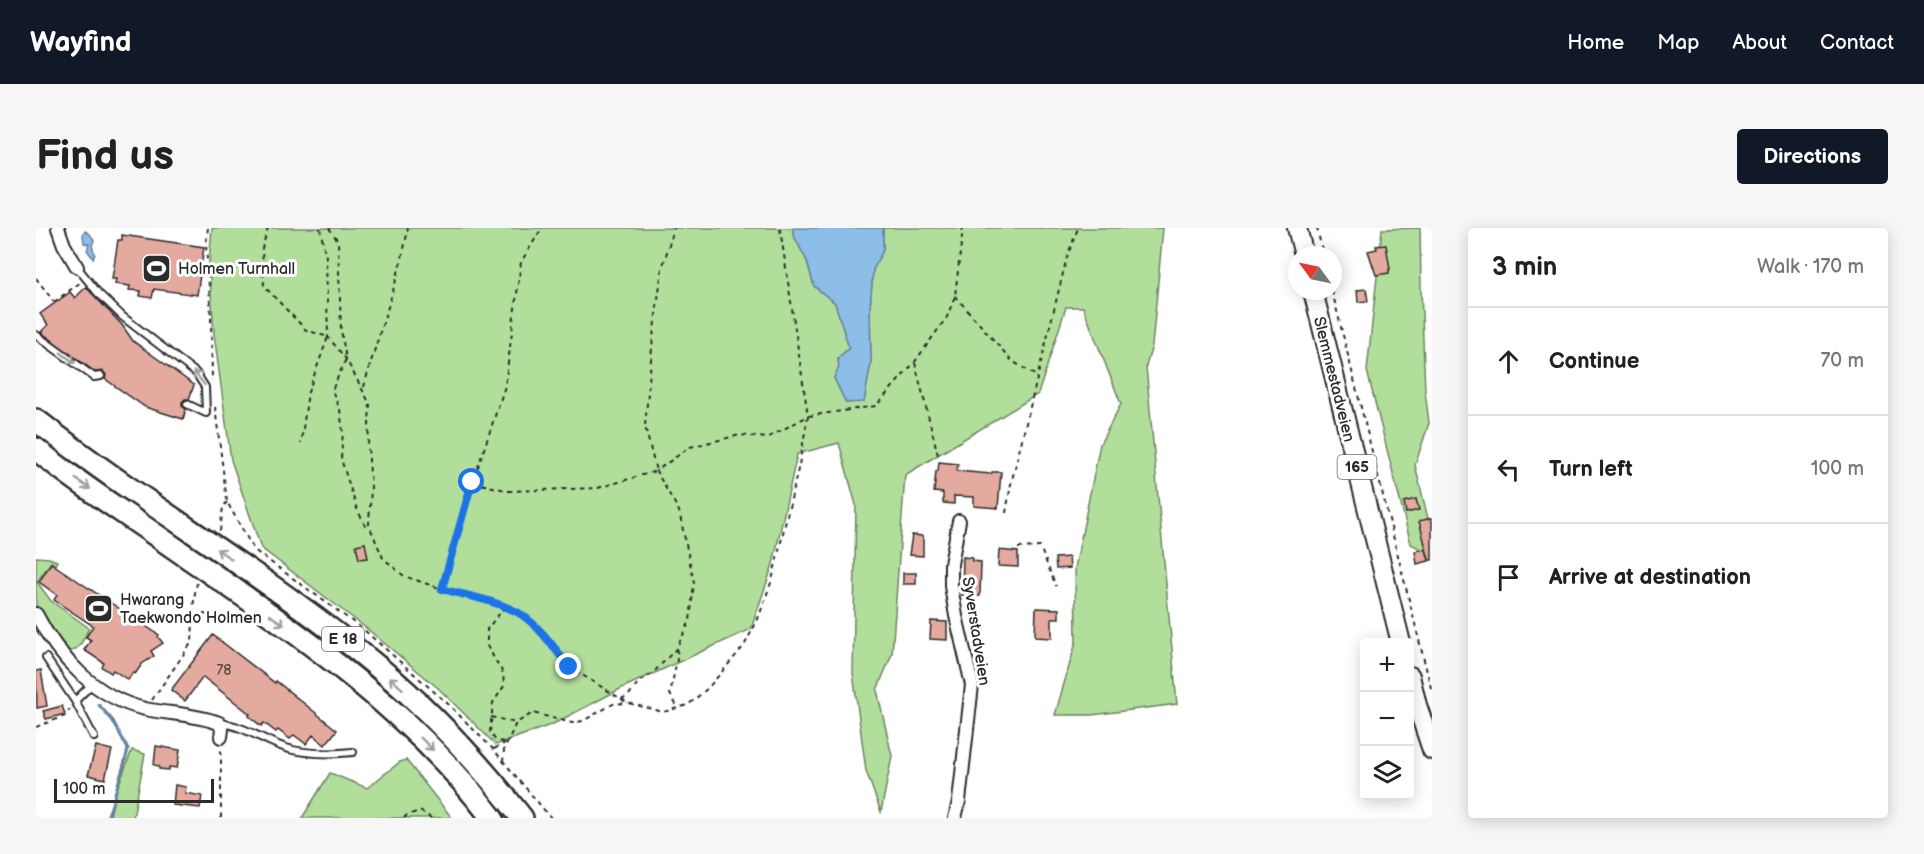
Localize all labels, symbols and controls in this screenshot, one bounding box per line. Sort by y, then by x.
text: Wayfind [30,26,131,59]
text: Home [1567,30,1624,55]
text: Map [1657,30,1699,55]
text: About [1732,30,1787,55]
text: Contact [1820,30,1894,55]
button: Directions [1737,129,1888,184]
text: Find us [36,131,174,182]
north arrow [1288,246,1342,300]
sports icon: Holmen Turnhall [141,252,173,284]
text: 3 min [1492,252,1557,283]
text: Walk · 170 m [1757,255,1864,279]
place label: Holmen Turnhall [178,260,295,279]
street label: Slemmestadveien [1309,315,1358,444]
icon: ahead [1492,345,1525,378]
text: Continue [1549,348,1639,375]
text: 70 m [1820,349,1864,373]
one-way arrow [59,352,75,364]
one-way arrow [192,370,205,386]
icon: left [1492,453,1525,486]
road number: 165 [1338,455,1376,479]
text: Turn left [1549,456,1633,483]
text: 100 m [1811,457,1864,481]
route start [458,468,484,494]
one-way arrow [74,478,90,490]
one-way arrow [215,547,232,560]
icon: arrive [1492,561,1525,594]
text: Arrive at destination [1549,564,1751,591]
street label: Syverstadveien [958,576,993,687]
place label: Hwarang Taekwondo Holmen [120,591,262,628]
sports icon: Hwarang Taekwondo Holmen [83,592,115,624]
one-way arrow [268,614,285,626]
road number: E 18 [322,627,364,651]
map controls [1360,638,1414,800]
button: + [1360,638,1414,692]
route end [555,653,581,679]
house number: 78 [216,662,232,679]
one-way arrow [389,676,404,690]
button: − [1360,692,1414,746]
one-way arrow [419,737,434,751]
button: layers [1360,746,1414,800]
scale bar [54,776,214,804]
text: 100 m [63,780,106,799]

